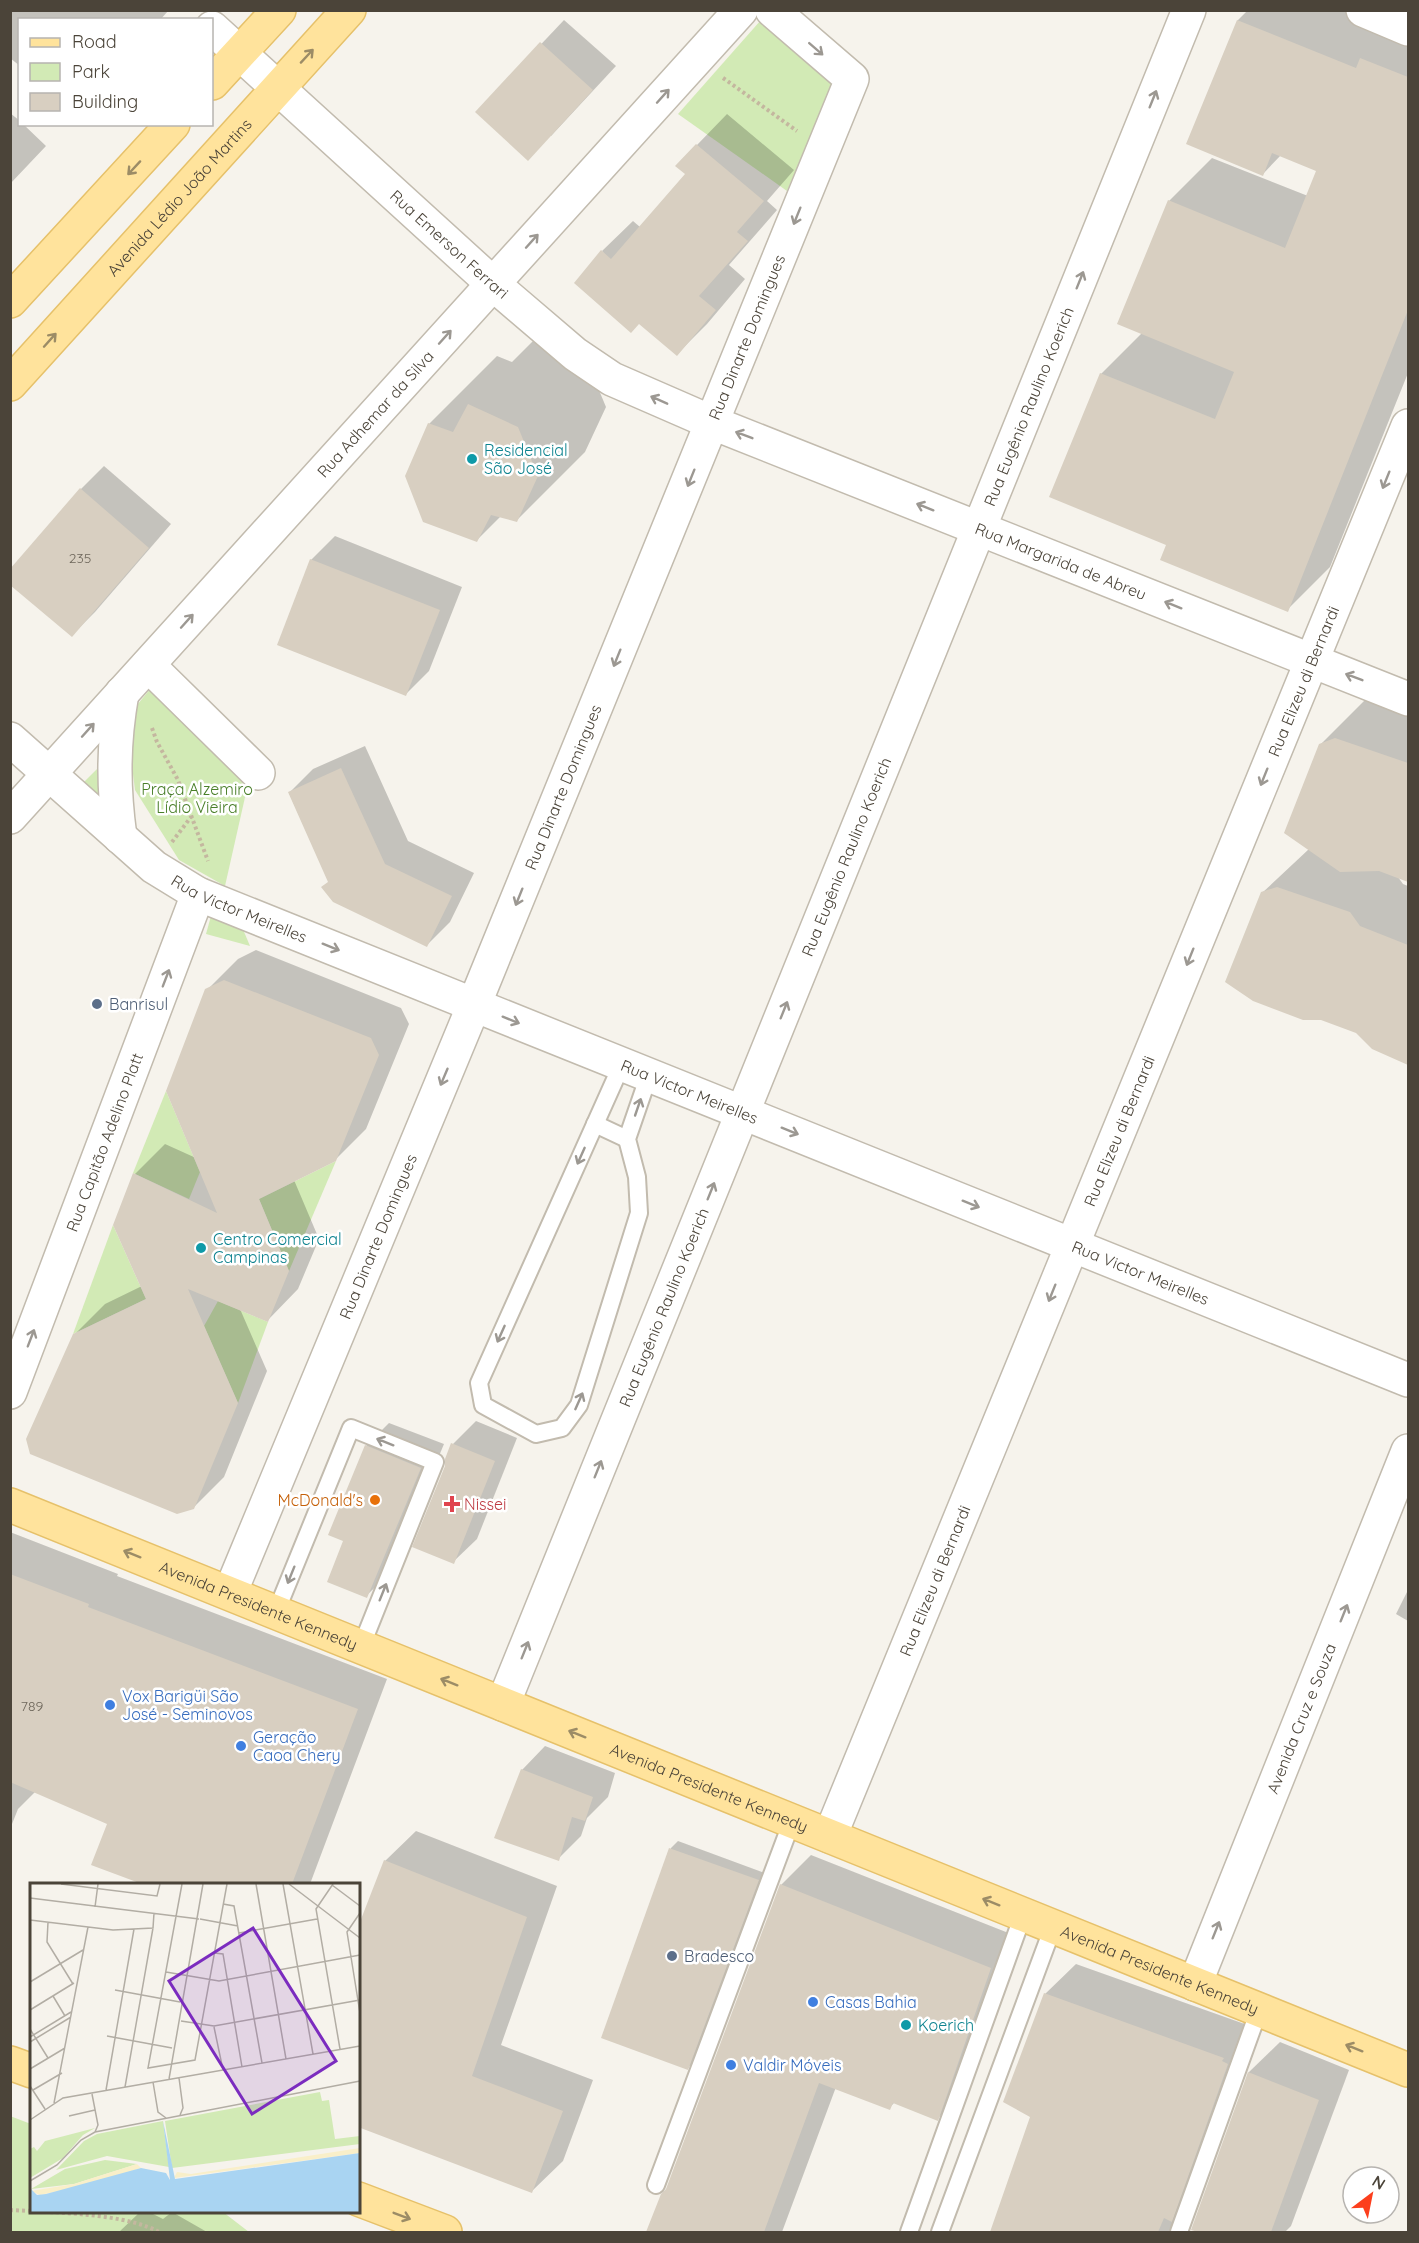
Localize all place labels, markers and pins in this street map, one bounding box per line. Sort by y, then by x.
place label: Residencial São José [484,440,568,478]
marker: Residencial São José [465,452,479,466]
place label: Banrisul [109,994,168,1014]
marker: Banrisul [90,997,104,1011]
place label: Centro Comercial Campinas [213,1229,342,1267]
marker: Centro Comercial Campinas [194,1241,208,1255]
place label: McDonald's [277,1490,363,1510]
marker: McDonald's [368,1493,382,1507]
place label: Nissei [464,1494,507,1514]
marker: Nissei [445,1497,459,1511]
place label: Vox Barigüi São José - Seminovos [122,1686,253,1724]
marker: Vox Barigüi São José - Seminovos [103,1698,117,1712]
place label: Geração Caoa Chery [253,1727,341,1765]
marker: Geração Caoa Chery [234,1739,248,1753]
place label: Bradesco [684,1946,754,1966]
marker: Bradesco [665,1949,679,1963]
place label: Casas Bahia [825,1992,917,2012]
marker: Casas Bahia [806,1995,820,2009]
place label: Koerich [918,2015,974,2035]
marker: Koerich [899,2018,913,2032]
place label: Valdir Móveis [743,2055,841,2075]
marker: Valdir Móveis [724,2058,738,2072]

